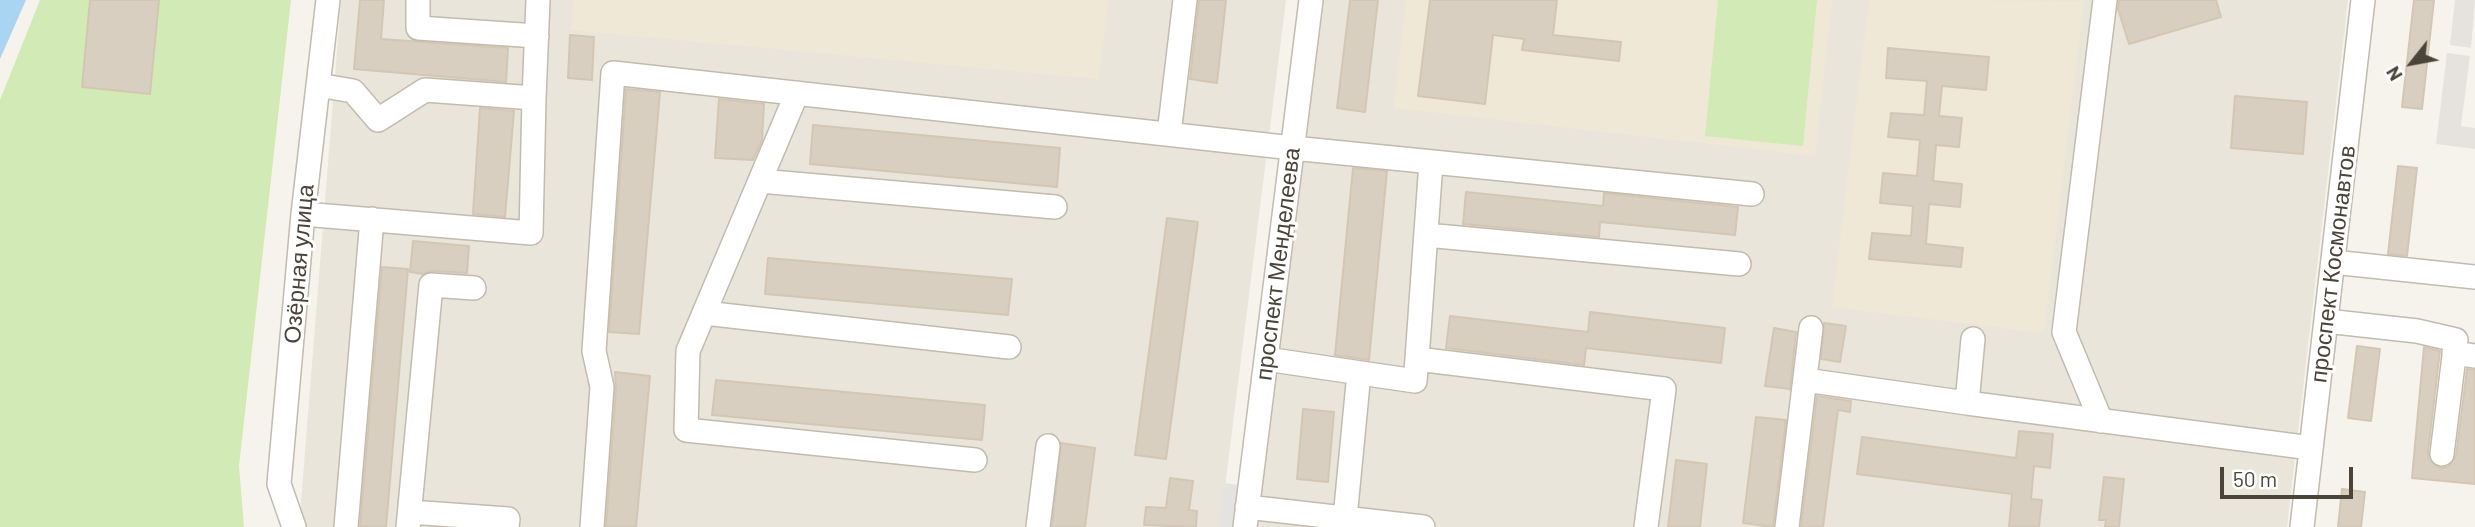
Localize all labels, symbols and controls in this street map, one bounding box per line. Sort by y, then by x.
north arrow [2377,28,2447,98]
text: N [2380,63,2407,85]
street label: проспект Космонавтов [2305,144,2361,384]
street label: проспект Менделеева [1250,146,1306,382]
street label: Озёрная улица [278,183,320,345]
scale bar [2223,454,2356,498]
text: 50 m [2233,466,2277,491]

